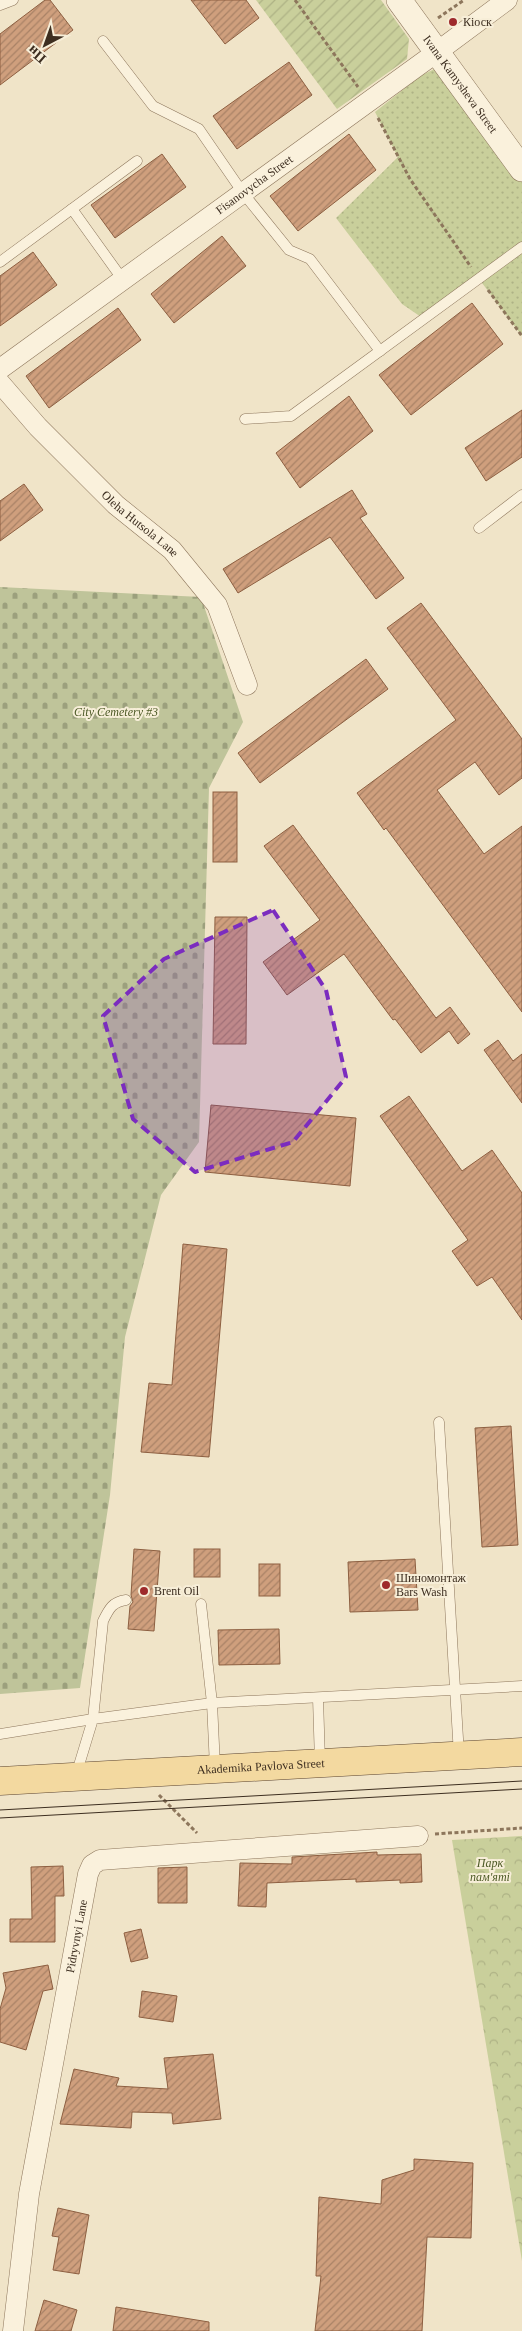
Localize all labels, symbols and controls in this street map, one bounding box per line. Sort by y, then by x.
place label: Кіоск [463,15,492,29]
marker: Кіоск [447,16,459,28]
north arrow [20,20,70,70]
street label: Ivana Kamysheva Street [420,33,501,136]
text: Пн [25,43,49,66]
street label: Fisanovycha Street [213,152,296,217]
street label: Oleha Hutsola Lane [99,488,182,560]
park label: City Cemetery #3 [74,705,158,719]
place label: Шиномонтаж Bars Wash [396,1571,466,1599]
marker: Шиномонтаж Bars Wash [380,1579,392,1591]
place label: Brent Oil [154,1584,200,1598]
marker: Brent Oil [138,1585,150,1597]
street label: Akademika Pavlova Street [196,1756,326,1777]
park label: Парк пам'яті [470,1856,510,1884]
street label: Pidryvnyi Lane [63,1898,90,1974]

